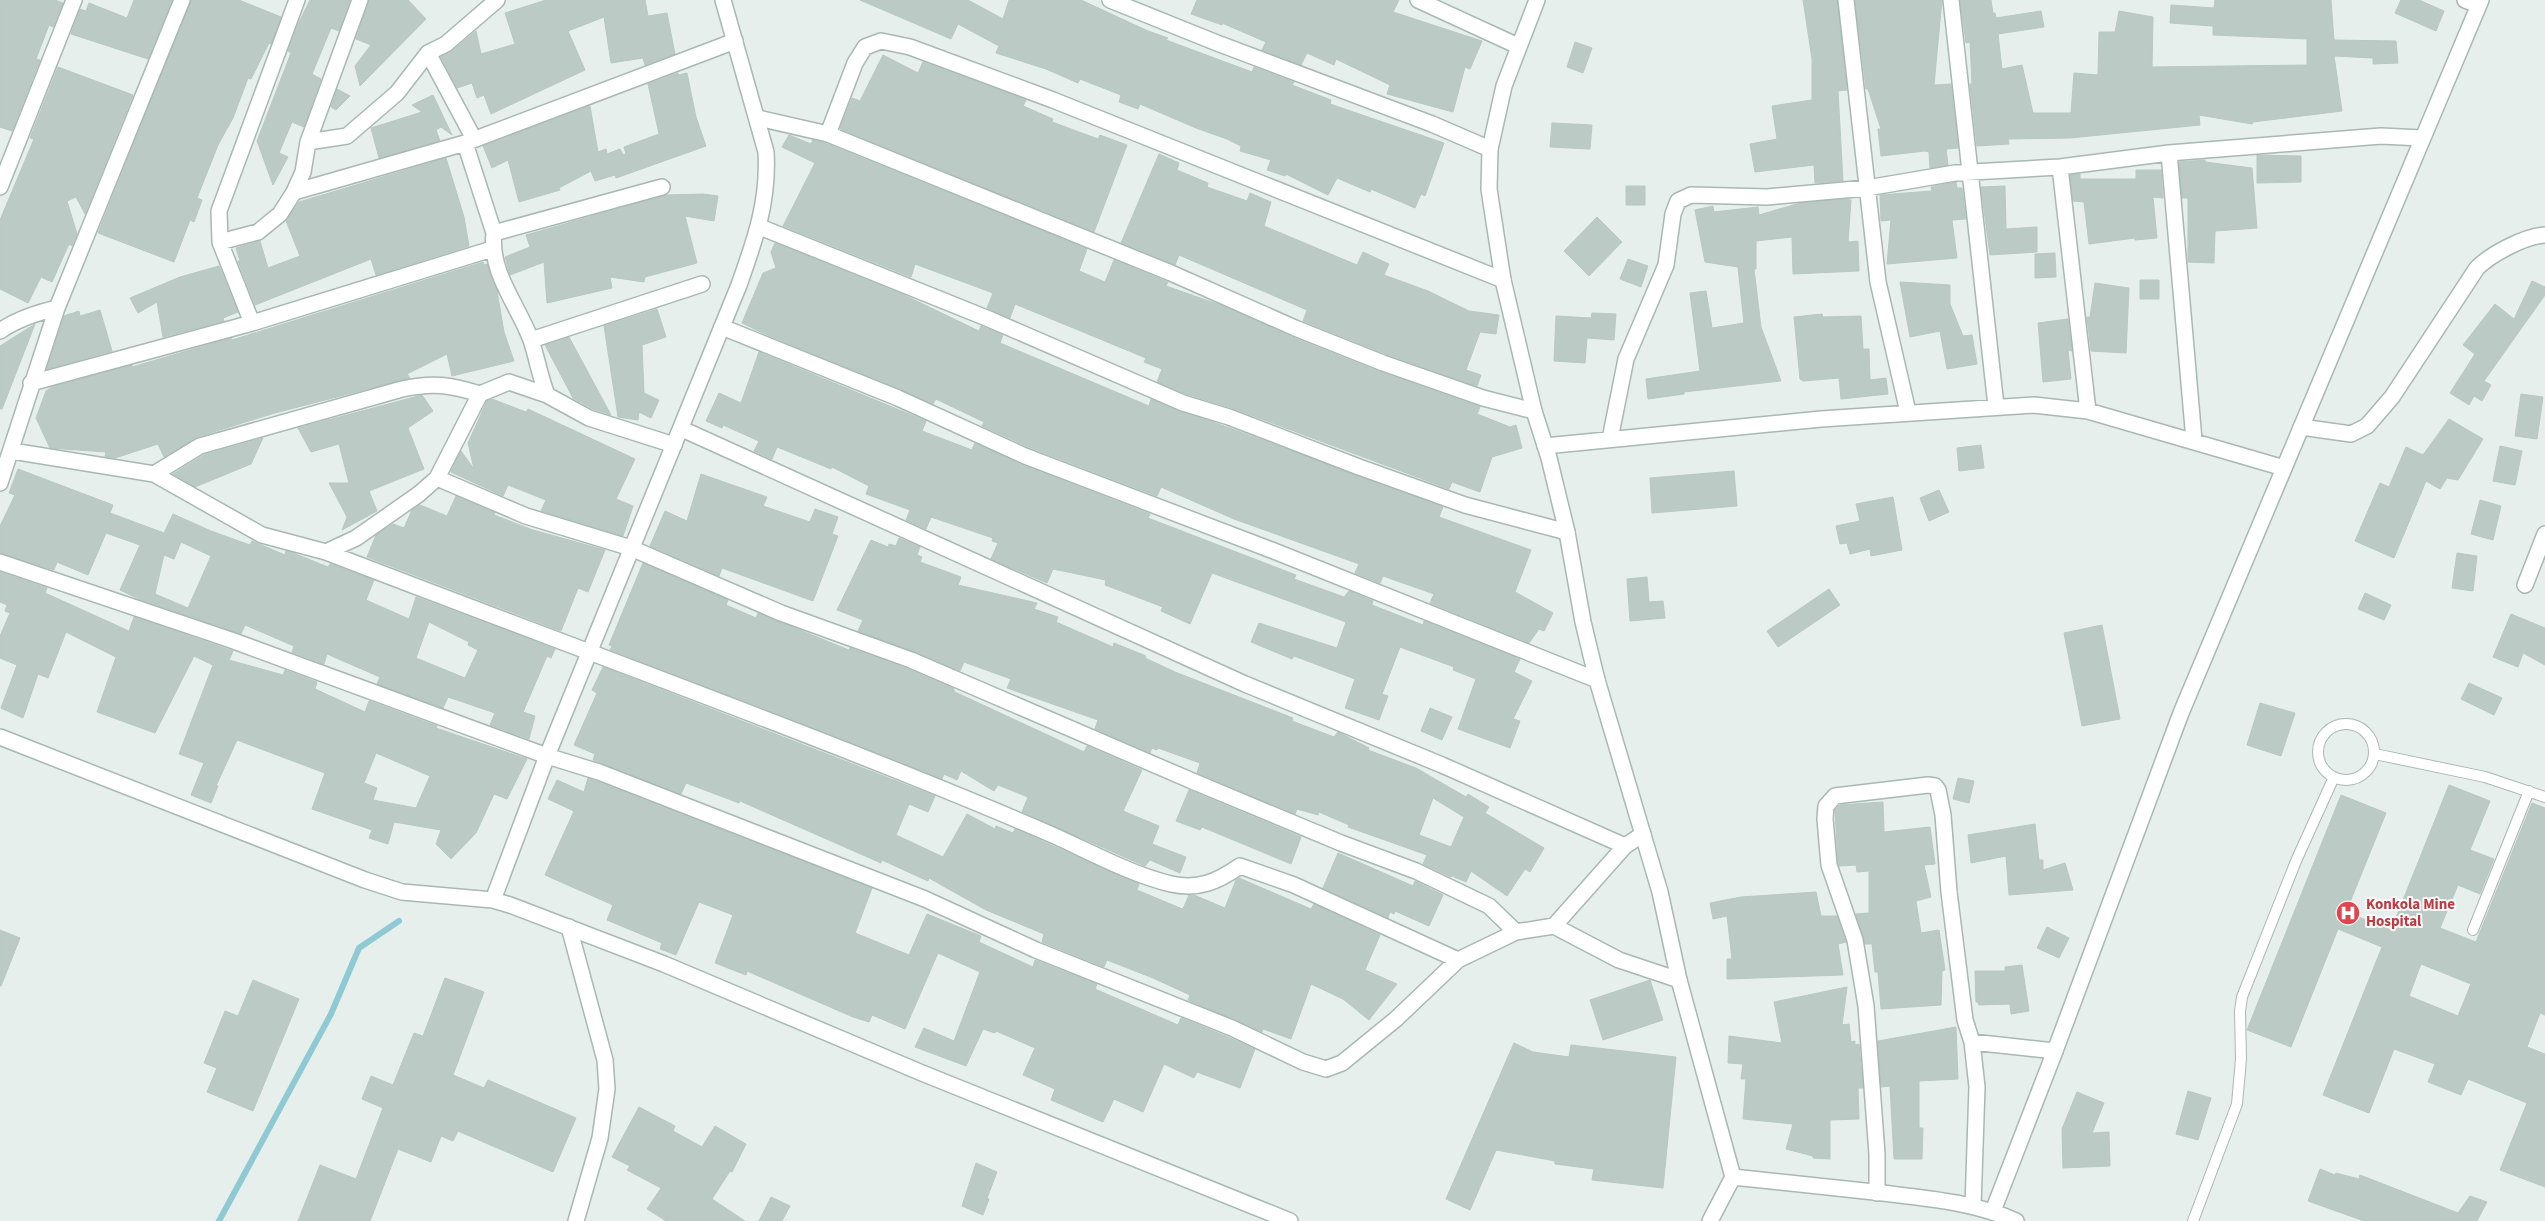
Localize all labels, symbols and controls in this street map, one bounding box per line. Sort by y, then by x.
place label: Konkola Mine Hospital [2366,894,2455,932]
hospital icon: Konkola Mine Hospital [2335,900,2361,926]

